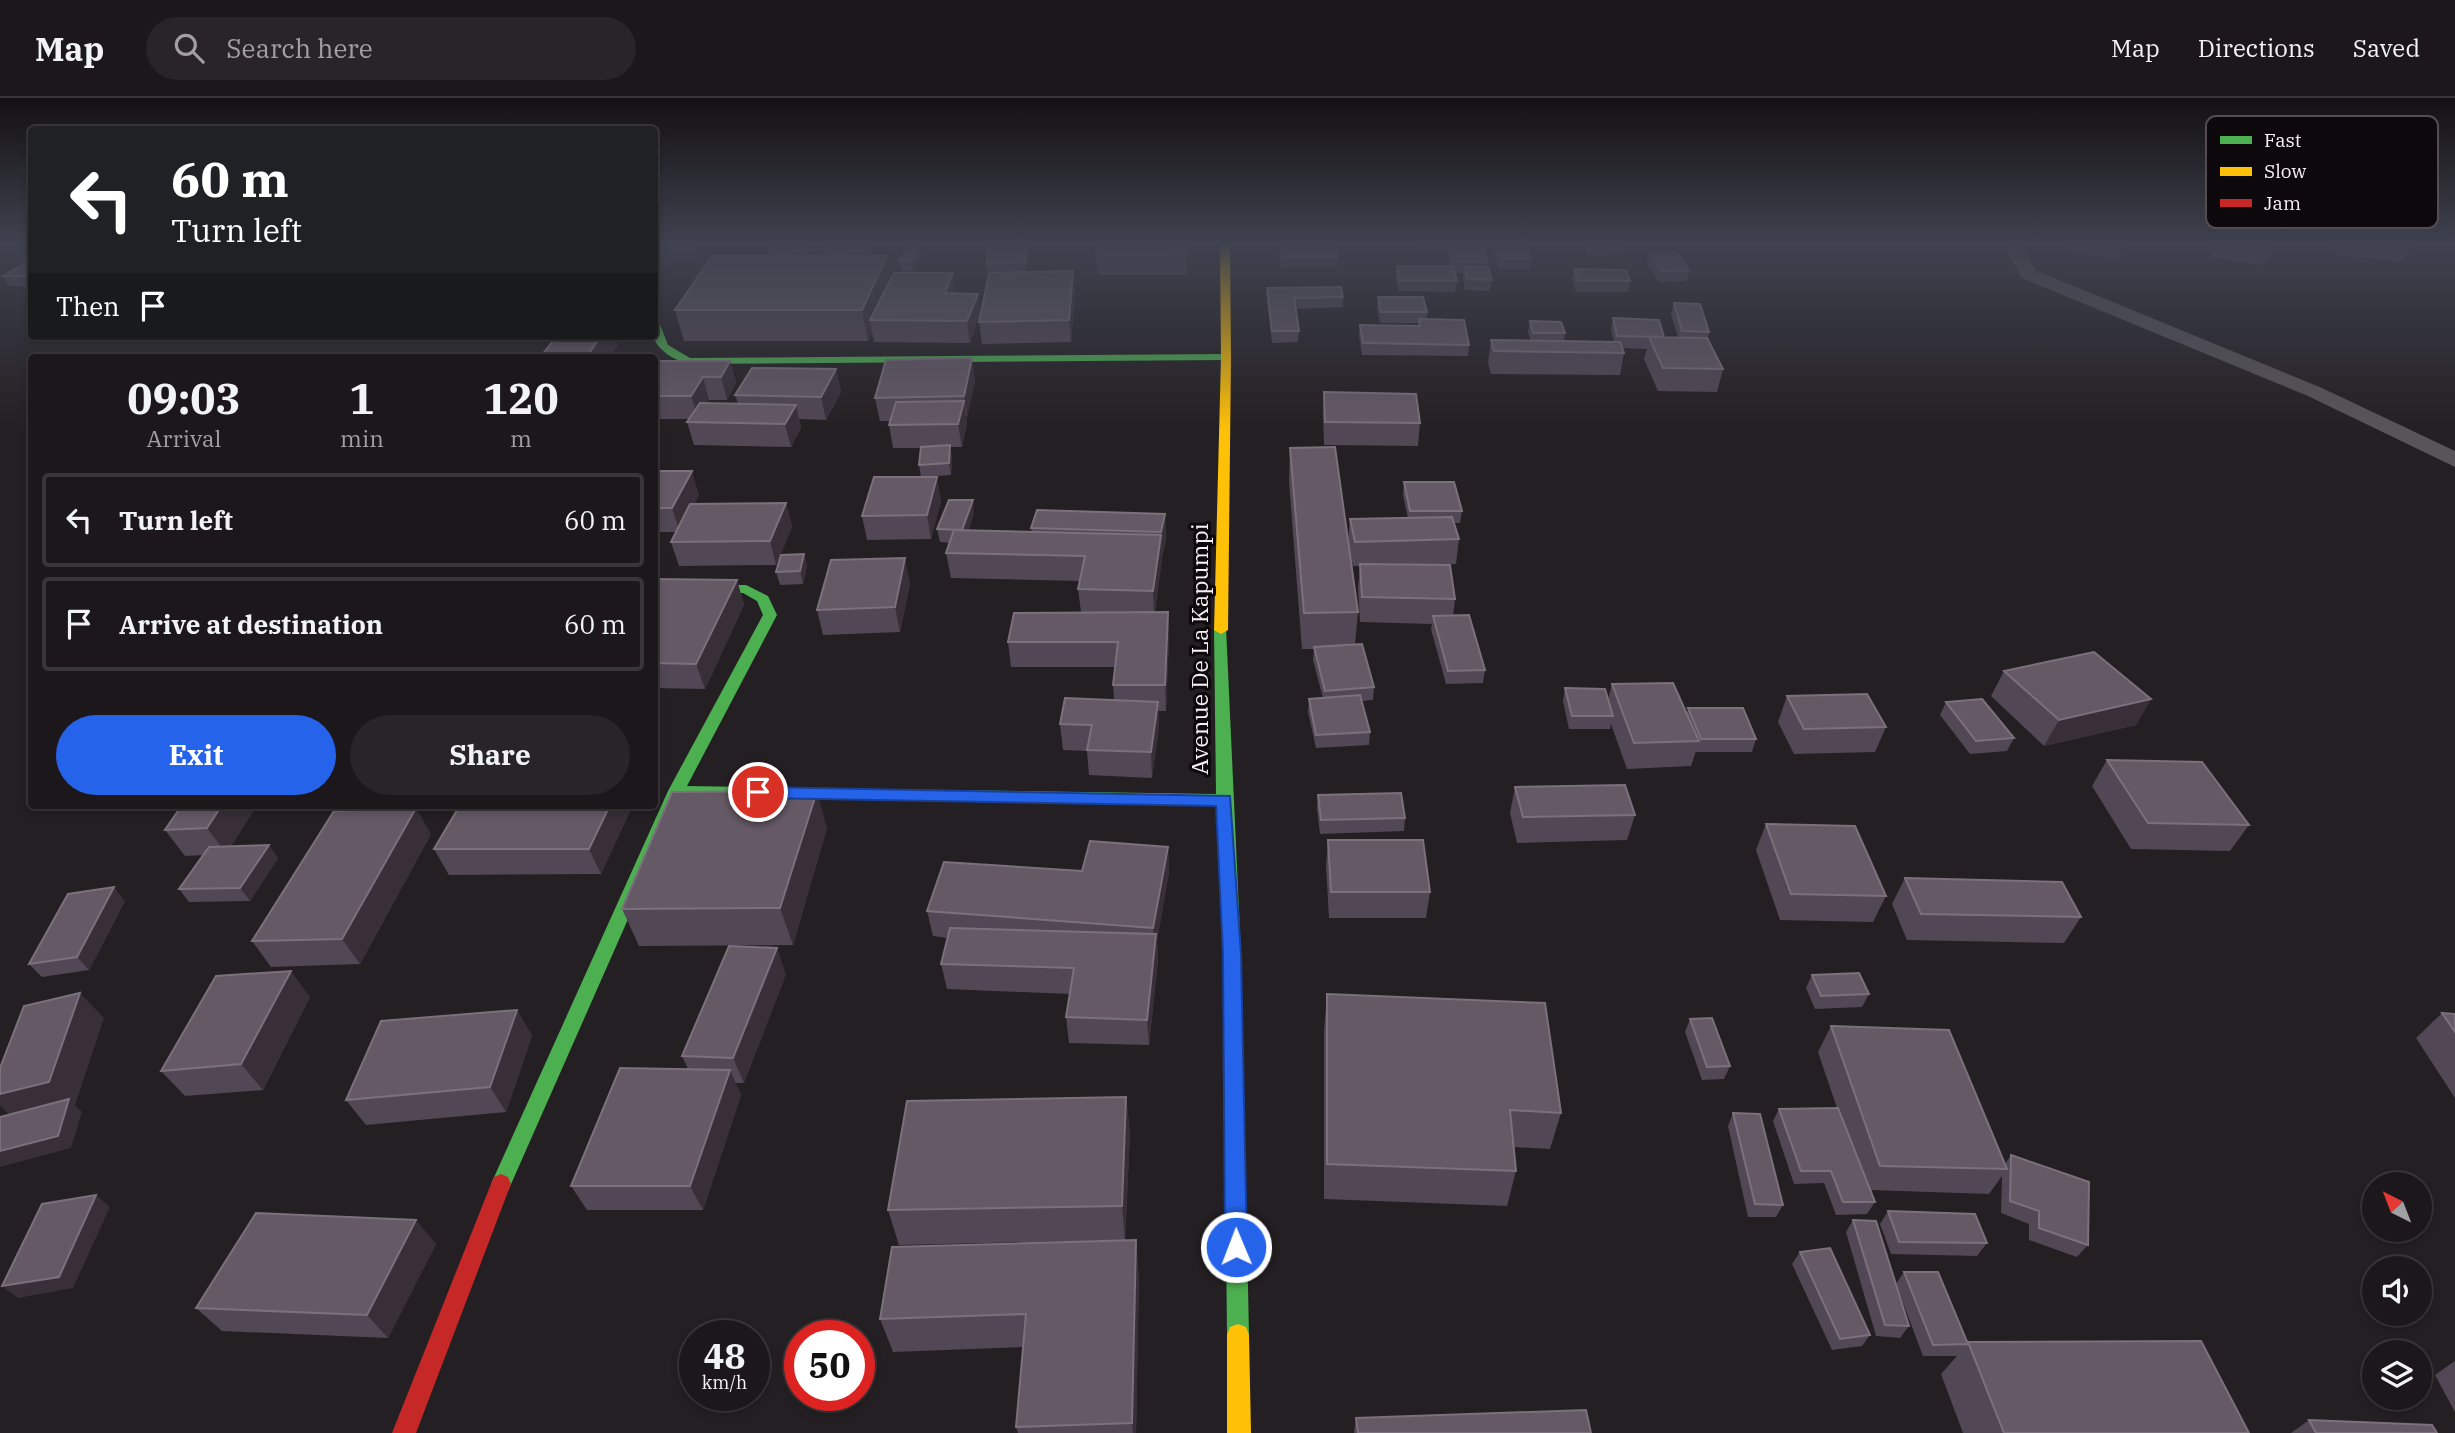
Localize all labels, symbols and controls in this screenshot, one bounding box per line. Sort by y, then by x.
search box [146,17,636,80]
text: Map [35,27,104,70]
icon: search [170,29,208,67]
text: Search here [226,31,373,65]
text: Map [2111,32,2160,64]
text: Directions [2198,32,2315,64]
text: Saved [2353,32,2420,64]
legend [2206,116,2438,228]
text: Fast [2264,128,2302,152]
text: 60 m [171,147,289,210]
icon: left [56,154,147,245]
text: Slow [2264,159,2306,183]
text: Jam [2264,191,2301,215]
text: Turn left [171,209,302,251]
icon: arrive [134,287,172,325]
text: Then [56,289,120,323]
text: 09:03 [127,371,241,426]
text: 1 [349,371,375,426]
text: 120 [483,371,559,426]
text: Arrival [147,423,221,453]
text: min [340,423,384,453]
text: m [510,423,532,453]
icon: left [60,501,98,539]
text: Turn left [119,503,233,537]
text: 60 m [564,503,626,537]
street label: Avenue De La Kapumpi [1184,523,1214,775]
icon: arrive [60,605,98,643]
text: Arrive at destination [119,607,383,641]
text: 60 m [564,607,626,641]
button: Exit [56,715,336,795]
button: Share [350,715,630,795]
pin [728,762,788,822]
icon: arrive [739,773,777,811]
north arrow [2362,1172,2432,1242]
map controls [2362,1172,2432,1410]
position arrow [1199,1210,1273,1284]
button: sound [2362,1256,2432,1326]
speed limit sign: 50 [784,1320,875,1411]
text: 48 [703,1333,746,1379]
button: layers [2362,1340,2432,1410]
text: km/h [702,1371,747,1394]

